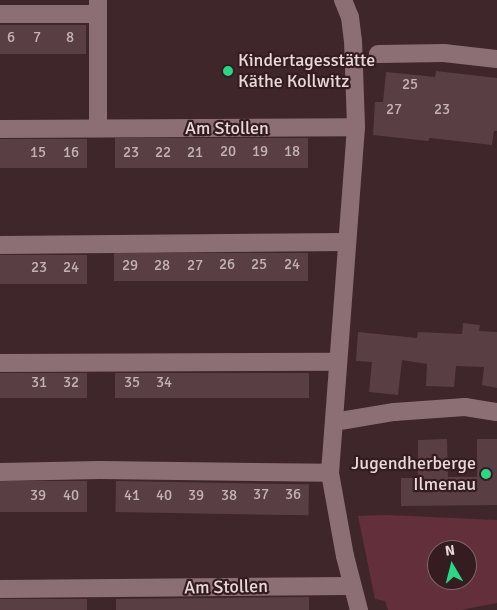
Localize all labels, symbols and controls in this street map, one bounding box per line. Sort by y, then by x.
house number: 6 [7,29,15,47]
house number: 7 [33,29,41,47]
house number: 8 [66,29,74,47]
place label: Kindertagesstätte Käthe Kollwitz [238,50,375,92]
marker: Kindertagesstätte Käthe Kollwitz [222,65,234,77]
house number: 25 [402,76,418,94]
house number: 27 [386,101,402,119]
house number: 23 [434,101,450,119]
street label: Am Stollen [185,117,269,139]
house number: 20 [220,143,236,161]
house number: 19 [252,143,268,161]
house number: 18 [284,143,300,161]
house number: 15 [30,144,46,162]
house number: 16 [63,144,79,162]
house number: 23 [123,144,139,162]
house number: 22 [155,144,171,162]
house number: 21 [187,144,203,162]
house number: 26 [219,256,235,274]
house number: 25 [251,256,267,274]
house number: 24 [284,256,300,274]
house number: 29 [122,257,138,275]
house number: 28 [154,257,170,275]
house number: 27 [187,257,203,275]
house number: 23 [31,259,47,277]
house number: 24 [63,259,79,277]
house number: 31 [31,374,47,392]
house number: 32 [63,374,79,392]
house number: 35 [124,374,140,392]
house number: 34 [156,374,172,392]
place label: Jugendherberge Ilmenau [351,453,476,496]
marker: Jugendherberge Ilmenau [480,468,492,480]
house number: 37 [253,486,269,504]
house number: 36 [285,486,301,504]
house number: 39 [30,487,46,505]
house number: 40 [63,487,79,505]
house number: 41 [124,487,140,505]
house number: 40 [156,487,172,505]
house number: 39 [188,487,204,505]
house number: 38 [221,487,237,505]
north arrow [427,540,477,590]
text: N [444,542,456,560]
street label: Am Stollen [184,575,268,599]

